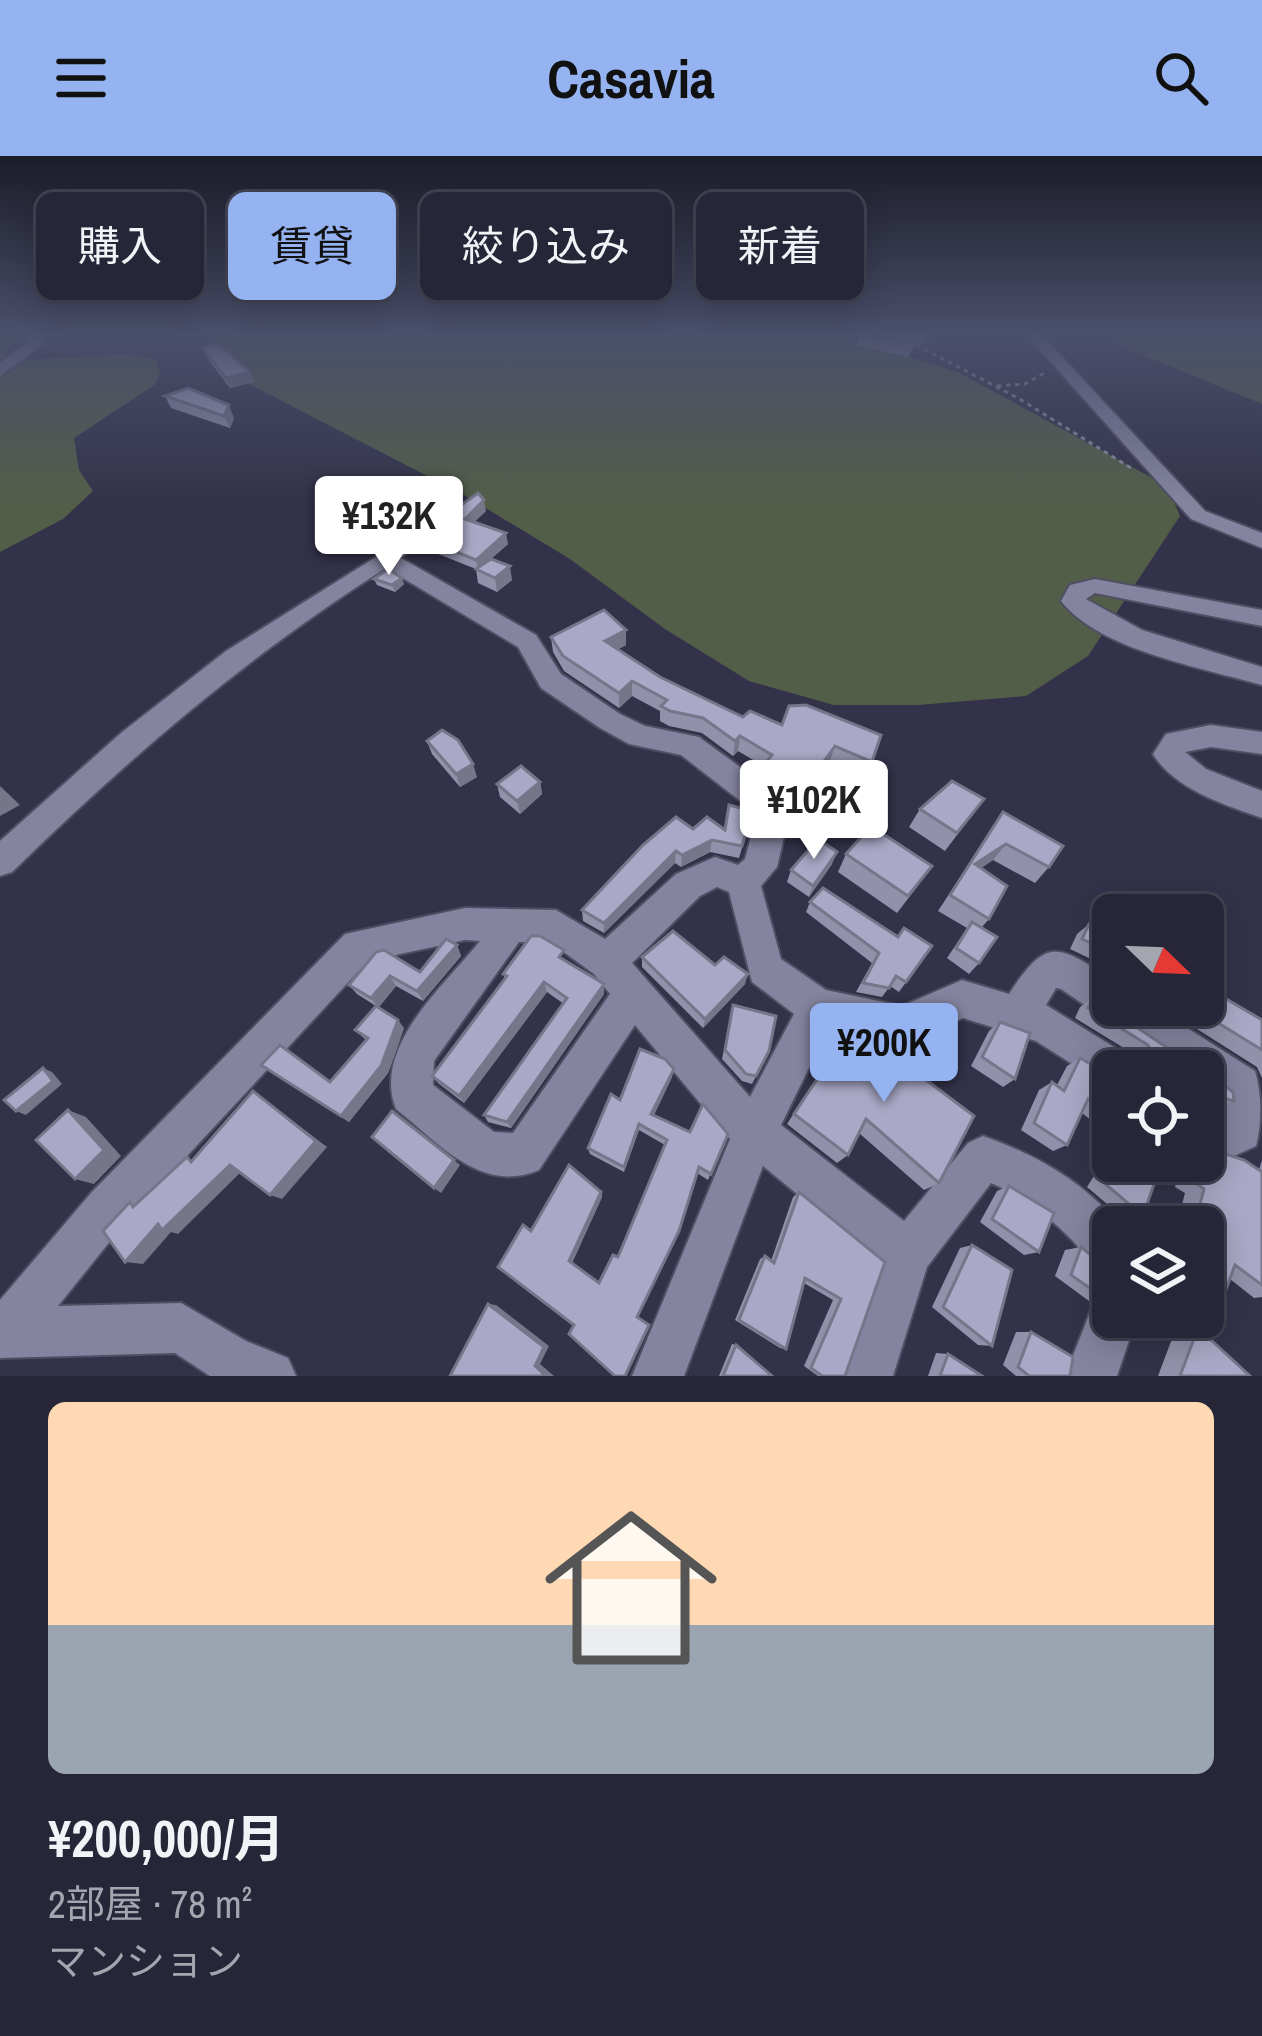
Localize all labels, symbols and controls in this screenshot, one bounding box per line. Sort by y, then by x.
text: Casavia [547,42,715,115]
icon: menu [48,45,114,111]
icon: search [1148,45,1214,111]
chip: 購入 [36,192,204,300]
chip: 賃貸 [228,192,396,300]
chip: 絞り込み [420,192,672,300]
chip: 新着 [696,192,864,300]
pin: ¥132K [305,476,473,578]
text: ¥132K [342,489,436,541]
pin: ¥102K [730,760,898,862]
text: ¥102K [767,773,861,825]
north arrow [1092,894,1224,1026]
map controls [1092,894,1224,1338]
pin: ¥200K [800,1003,968,1105]
text: ¥200K [837,1016,931,1068]
button: locate [1092,1050,1224,1182]
button: layers [1092,1206,1224,1338]
icon: home [523,1480,739,1696]
text: ¥200,000/月 [48,1804,285,1873]
text: 2部屋 · 78 m² [48,1878,252,1930]
text: マンション [48,1935,243,1987]

